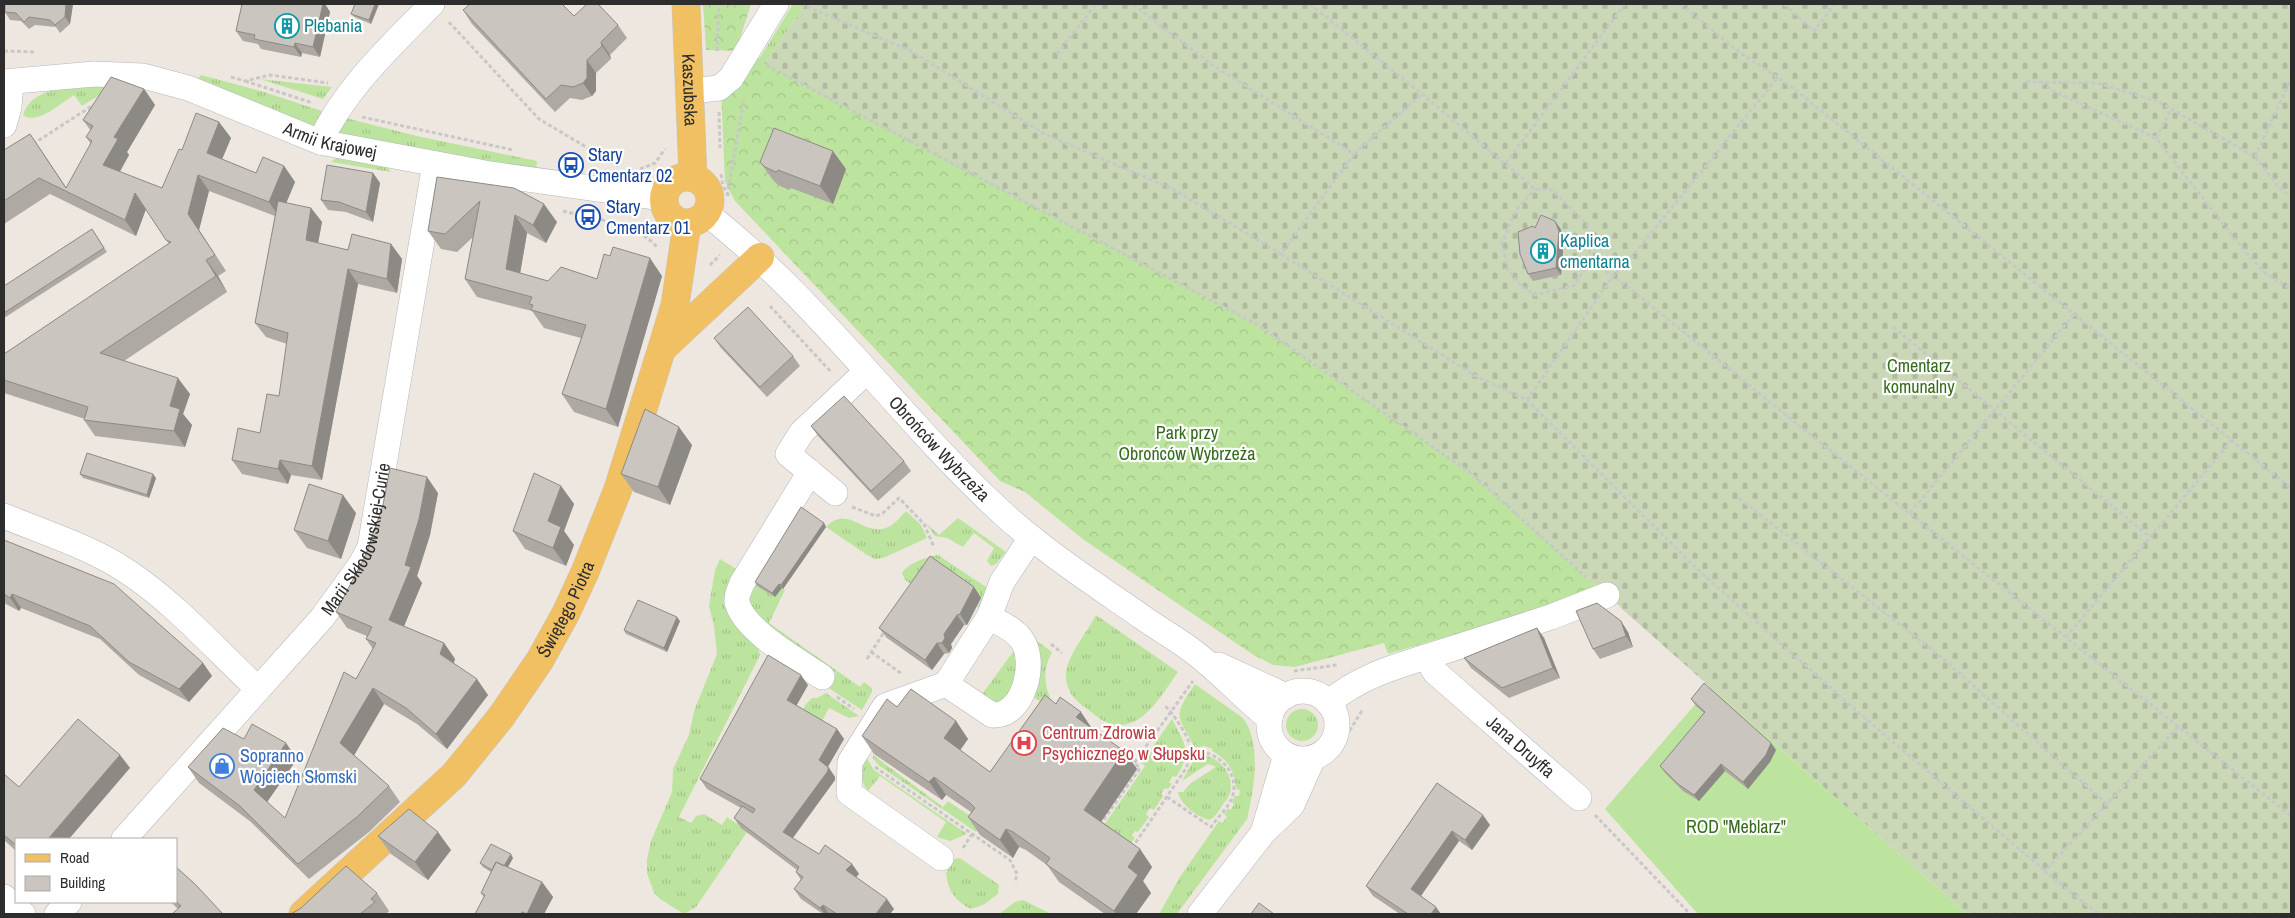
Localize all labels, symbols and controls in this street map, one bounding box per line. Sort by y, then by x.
building icon: Plebania [274,13,300,39]
place label: Plebania [304,13,362,38]
street label: Kaszubska [676,53,704,127]
street label: Armii Krajowej [279,115,379,164]
place label: Stary Cmentarz 02 [588,142,673,188]
bus stop icon: Stary Cmentarz 02 [558,152,584,178]
place label: Stary Cmentarz 01 [606,194,691,240]
bus stop icon: Stary Cmentarz 01 [575,204,601,230]
place label: Kaplica cmentarna [1560,228,1630,274]
building icon: Kaplica cmentarna [1530,238,1556,264]
park label: Cmentarz komunalny [1883,353,1955,399]
street label: Obrońców Wybrzeża [883,390,996,507]
park label: Park przy Obrońców Wybrzeża [1119,420,1255,466]
street label: Marii Skłodowskiej-Curie [315,461,396,620]
street label: Świętego Piotra [531,557,600,662]
street label: Jana Druyffa [1481,709,1560,783]
place label: Centrum Zdrowia Psychicznego w Słupsku [1042,720,1205,766]
hospital icon: Centrum Zdrowia Psychicznego w Słupsku [1011,730,1037,756]
place label: Sopranno Wojciech Słomski [240,743,357,789]
shop icon: Sopranno Wojciech Słomski [209,753,235,779]
park label: ROD "Meblarz" [1686,814,1786,839]
legend [15,838,178,903]
text: Road [60,847,89,868]
text: Building [60,872,105,893]

